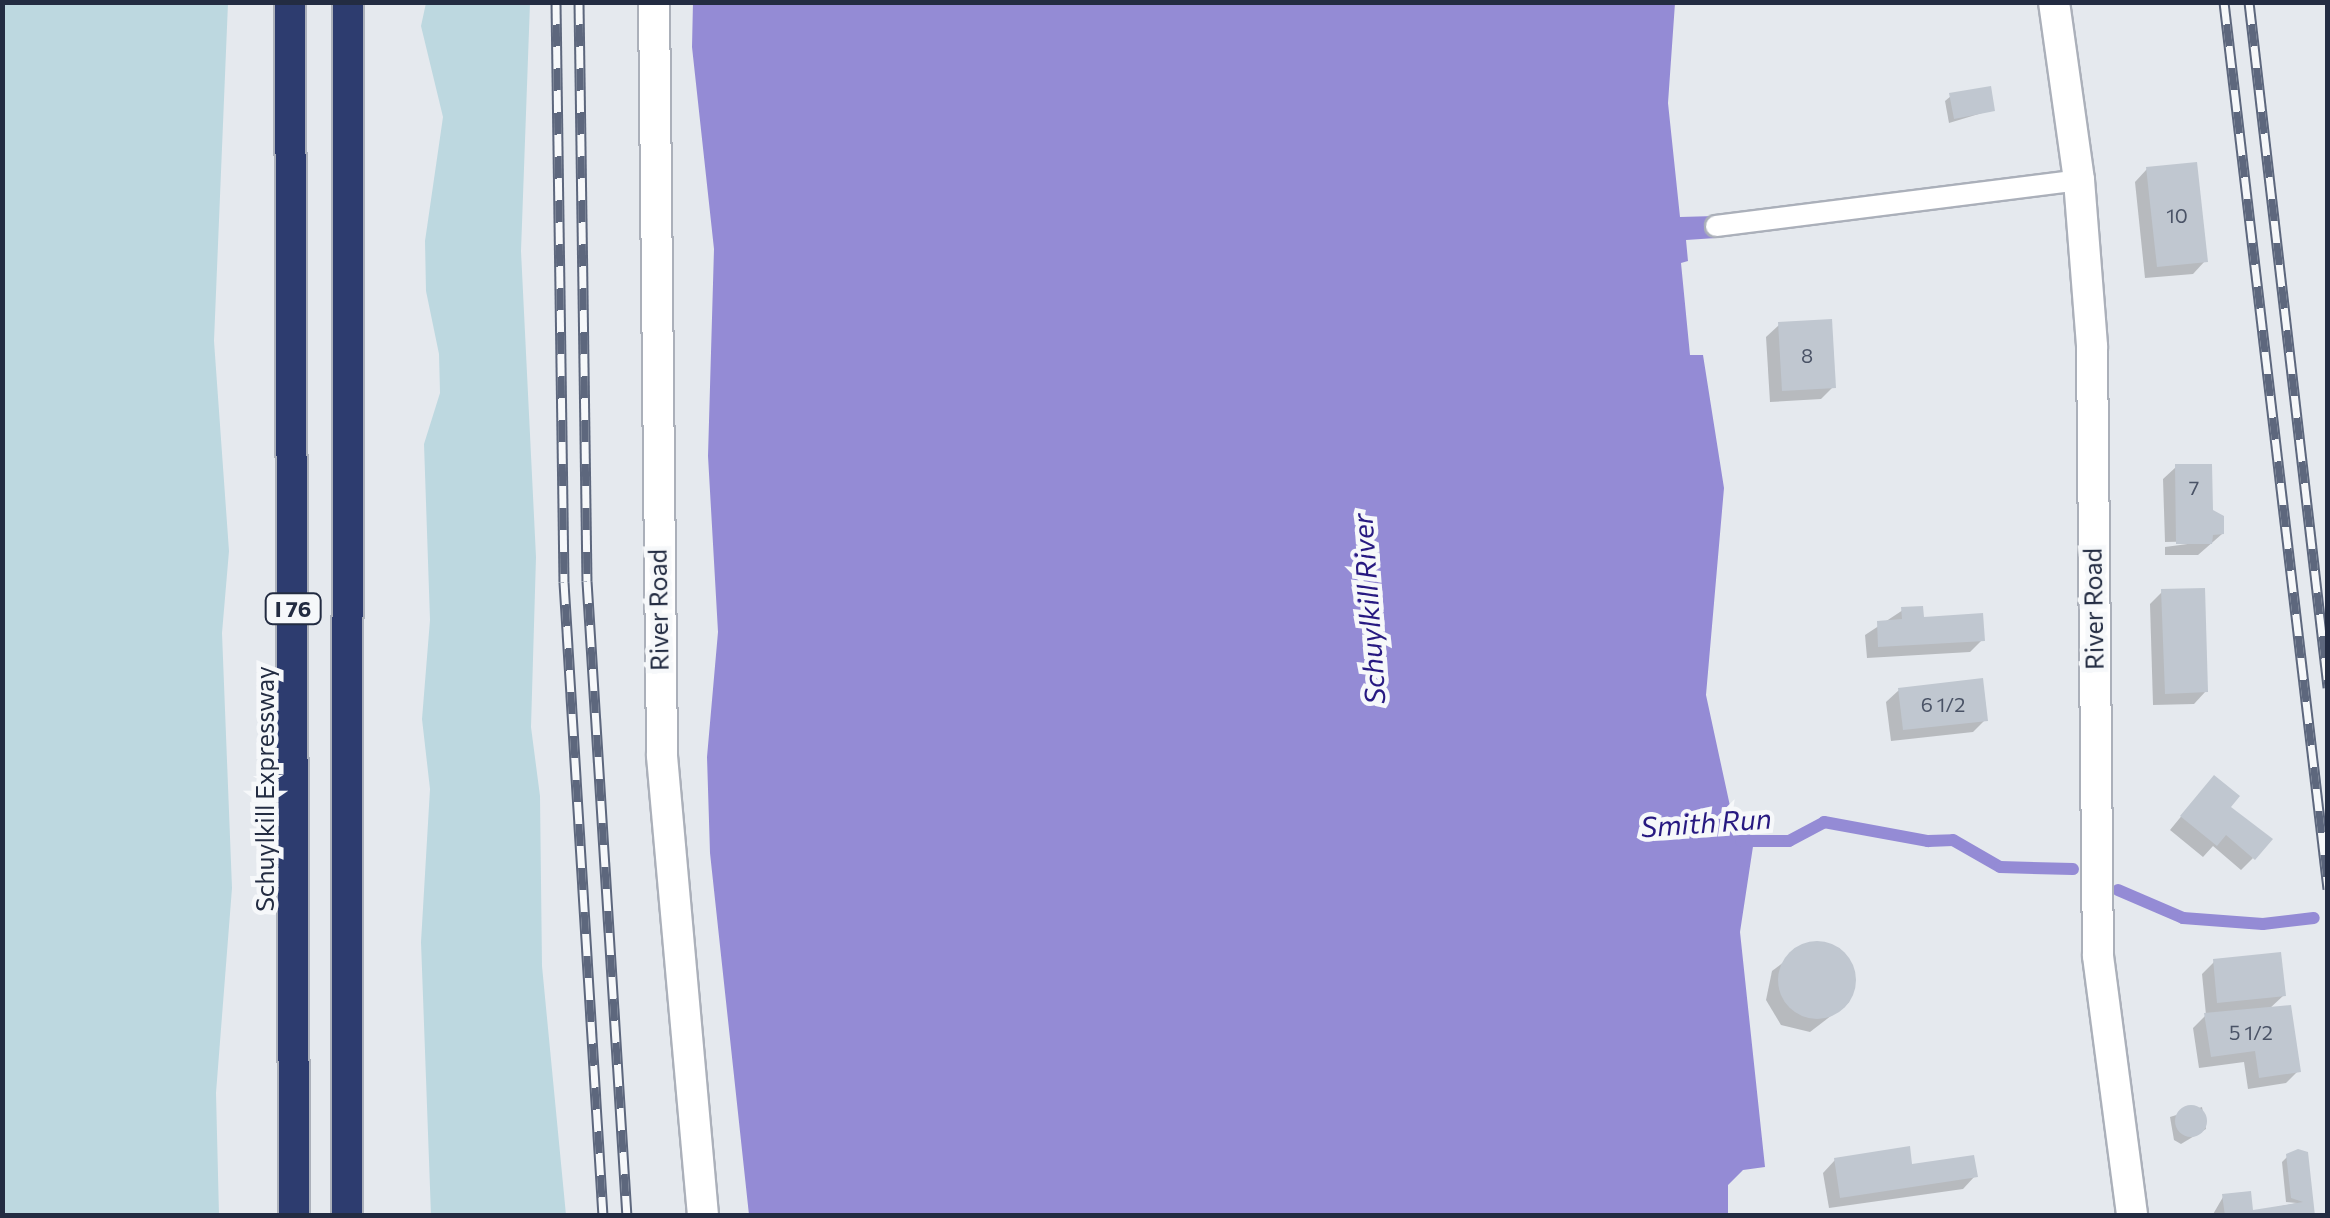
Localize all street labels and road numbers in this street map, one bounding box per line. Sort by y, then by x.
street label: River Road [2077,548,2109,670]
street label: River Road [642,549,674,671]
road number: I 76 [263,592,323,626]
street label: Schuylkill Expressway [249,666,279,912]

